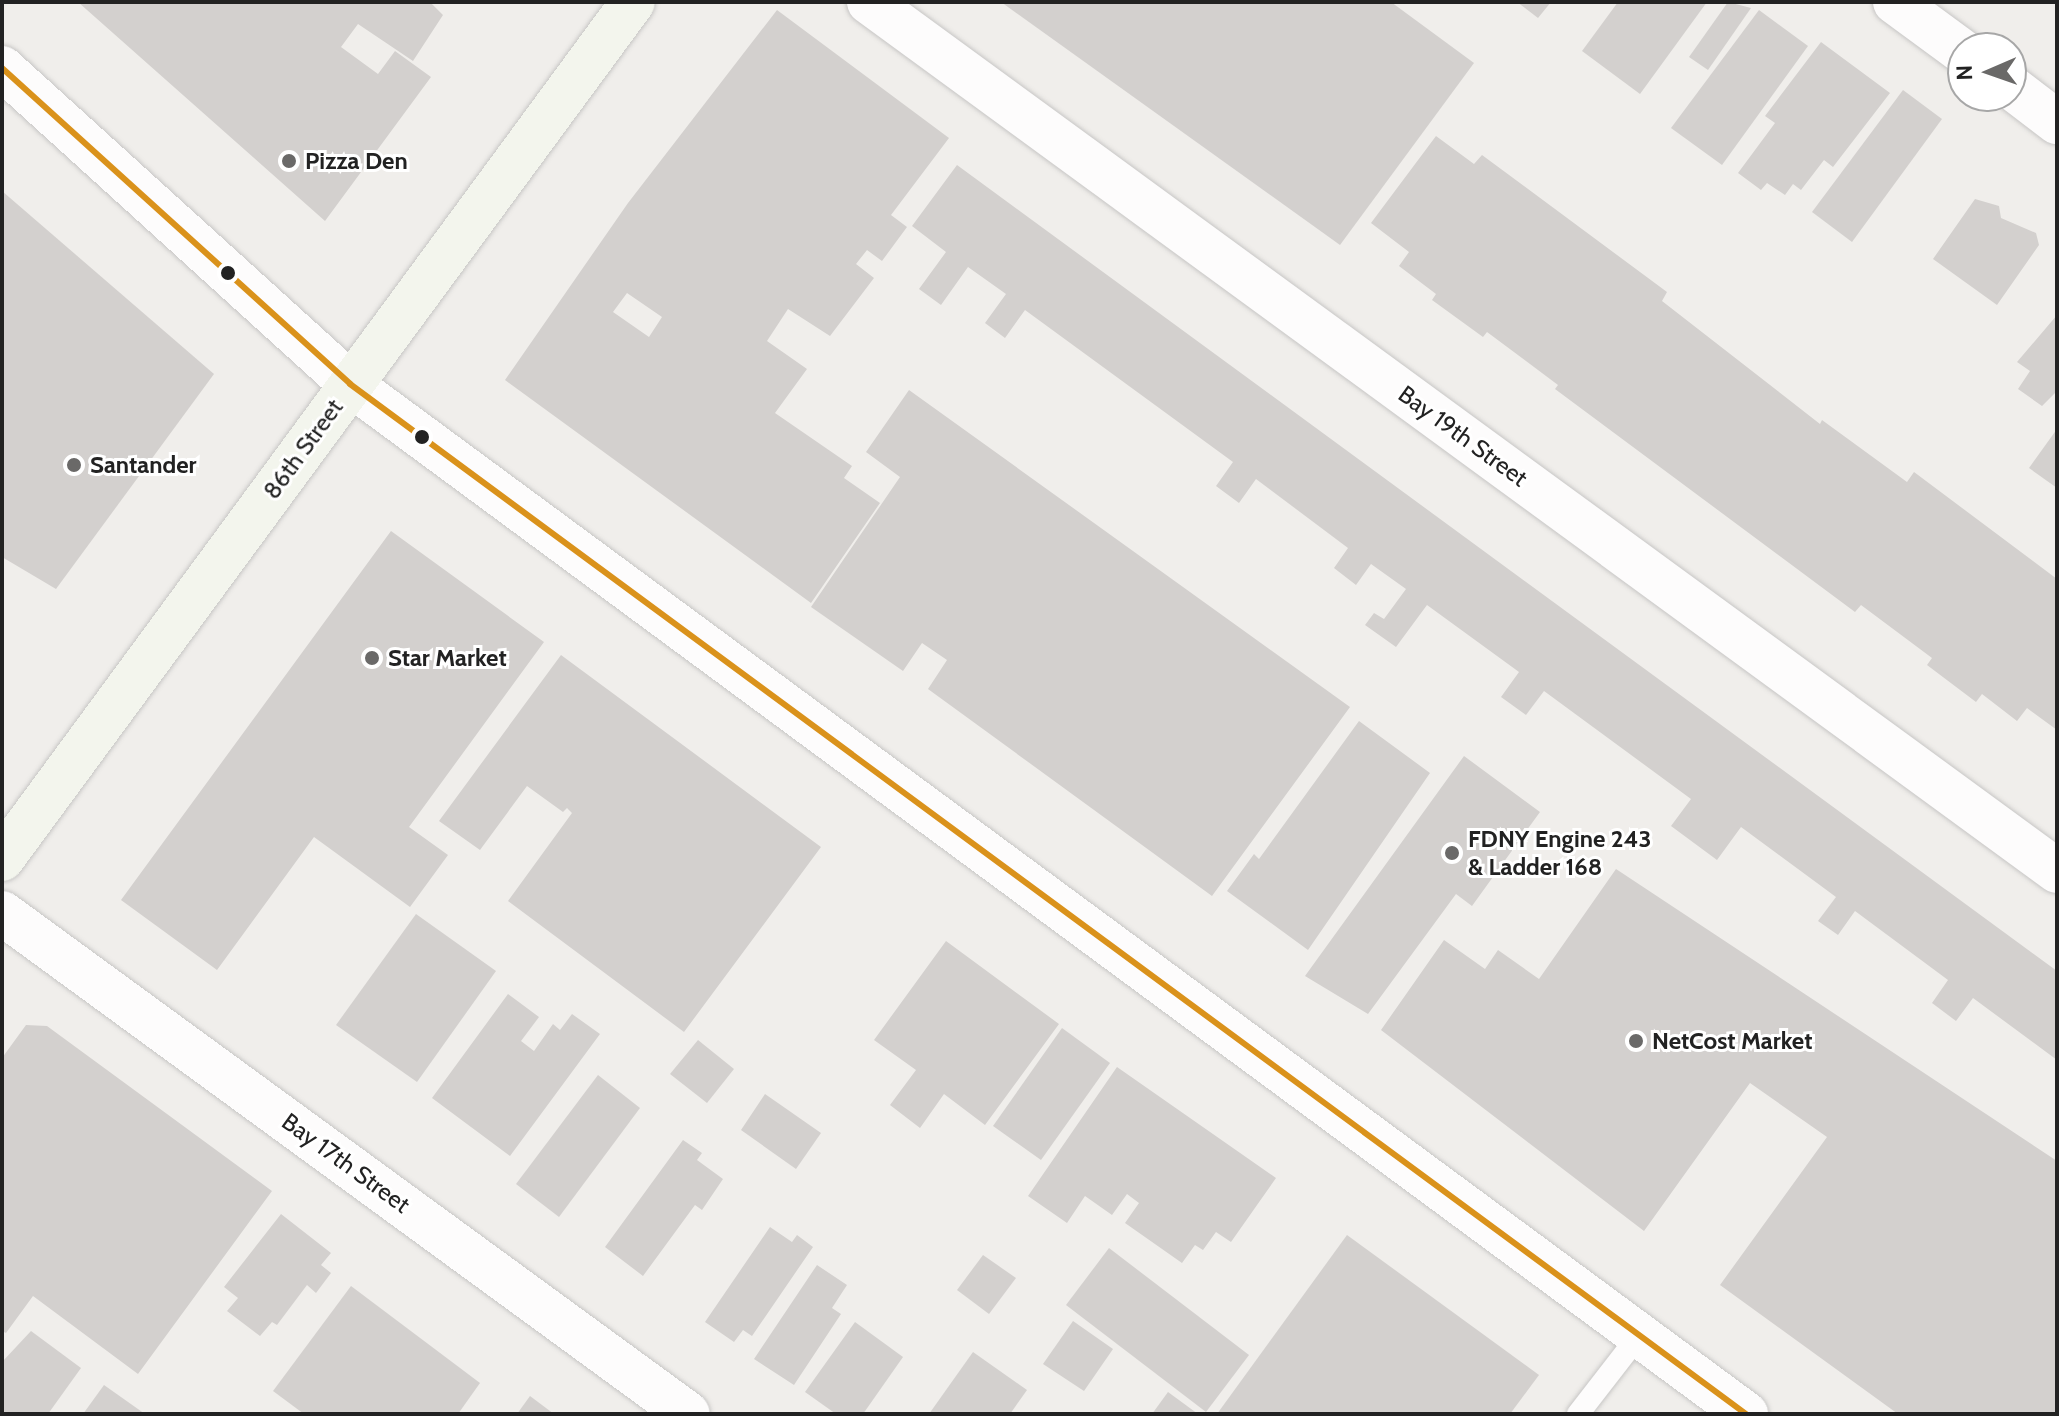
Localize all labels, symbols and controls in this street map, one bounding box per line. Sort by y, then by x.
north arrow [1947,32,2027,112]
text: N [1951,65,1978,81]
place label: Pizza Den [305,147,408,175]
marker: Pizza Den [280,152,298,170]
unlabelled marker [220,265,236,281]
street label: Bay 19th Street [1393,380,1533,492]
street label: 86th Street [257,393,349,505]
unlabelled marker [414,429,430,445]
place label: Santander [90,451,196,479]
marker: Santander [65,456,83,474]
place label: Star Market [388,644,507,672]
marker: Star Market [363,649,381,667]
place label: FDNY Engine 243 & Ladder 168 [1468,825,1651,881]
marker: FDNY Engine 243 & Ladder 168 [1443,844,1461,862]
place label: NetCost Market [1652,1027,1812,1055]
marker: NetCost Market [1627,1032,1645,1050]
street label: Bay 17th Street [276,1107,416,1219]

